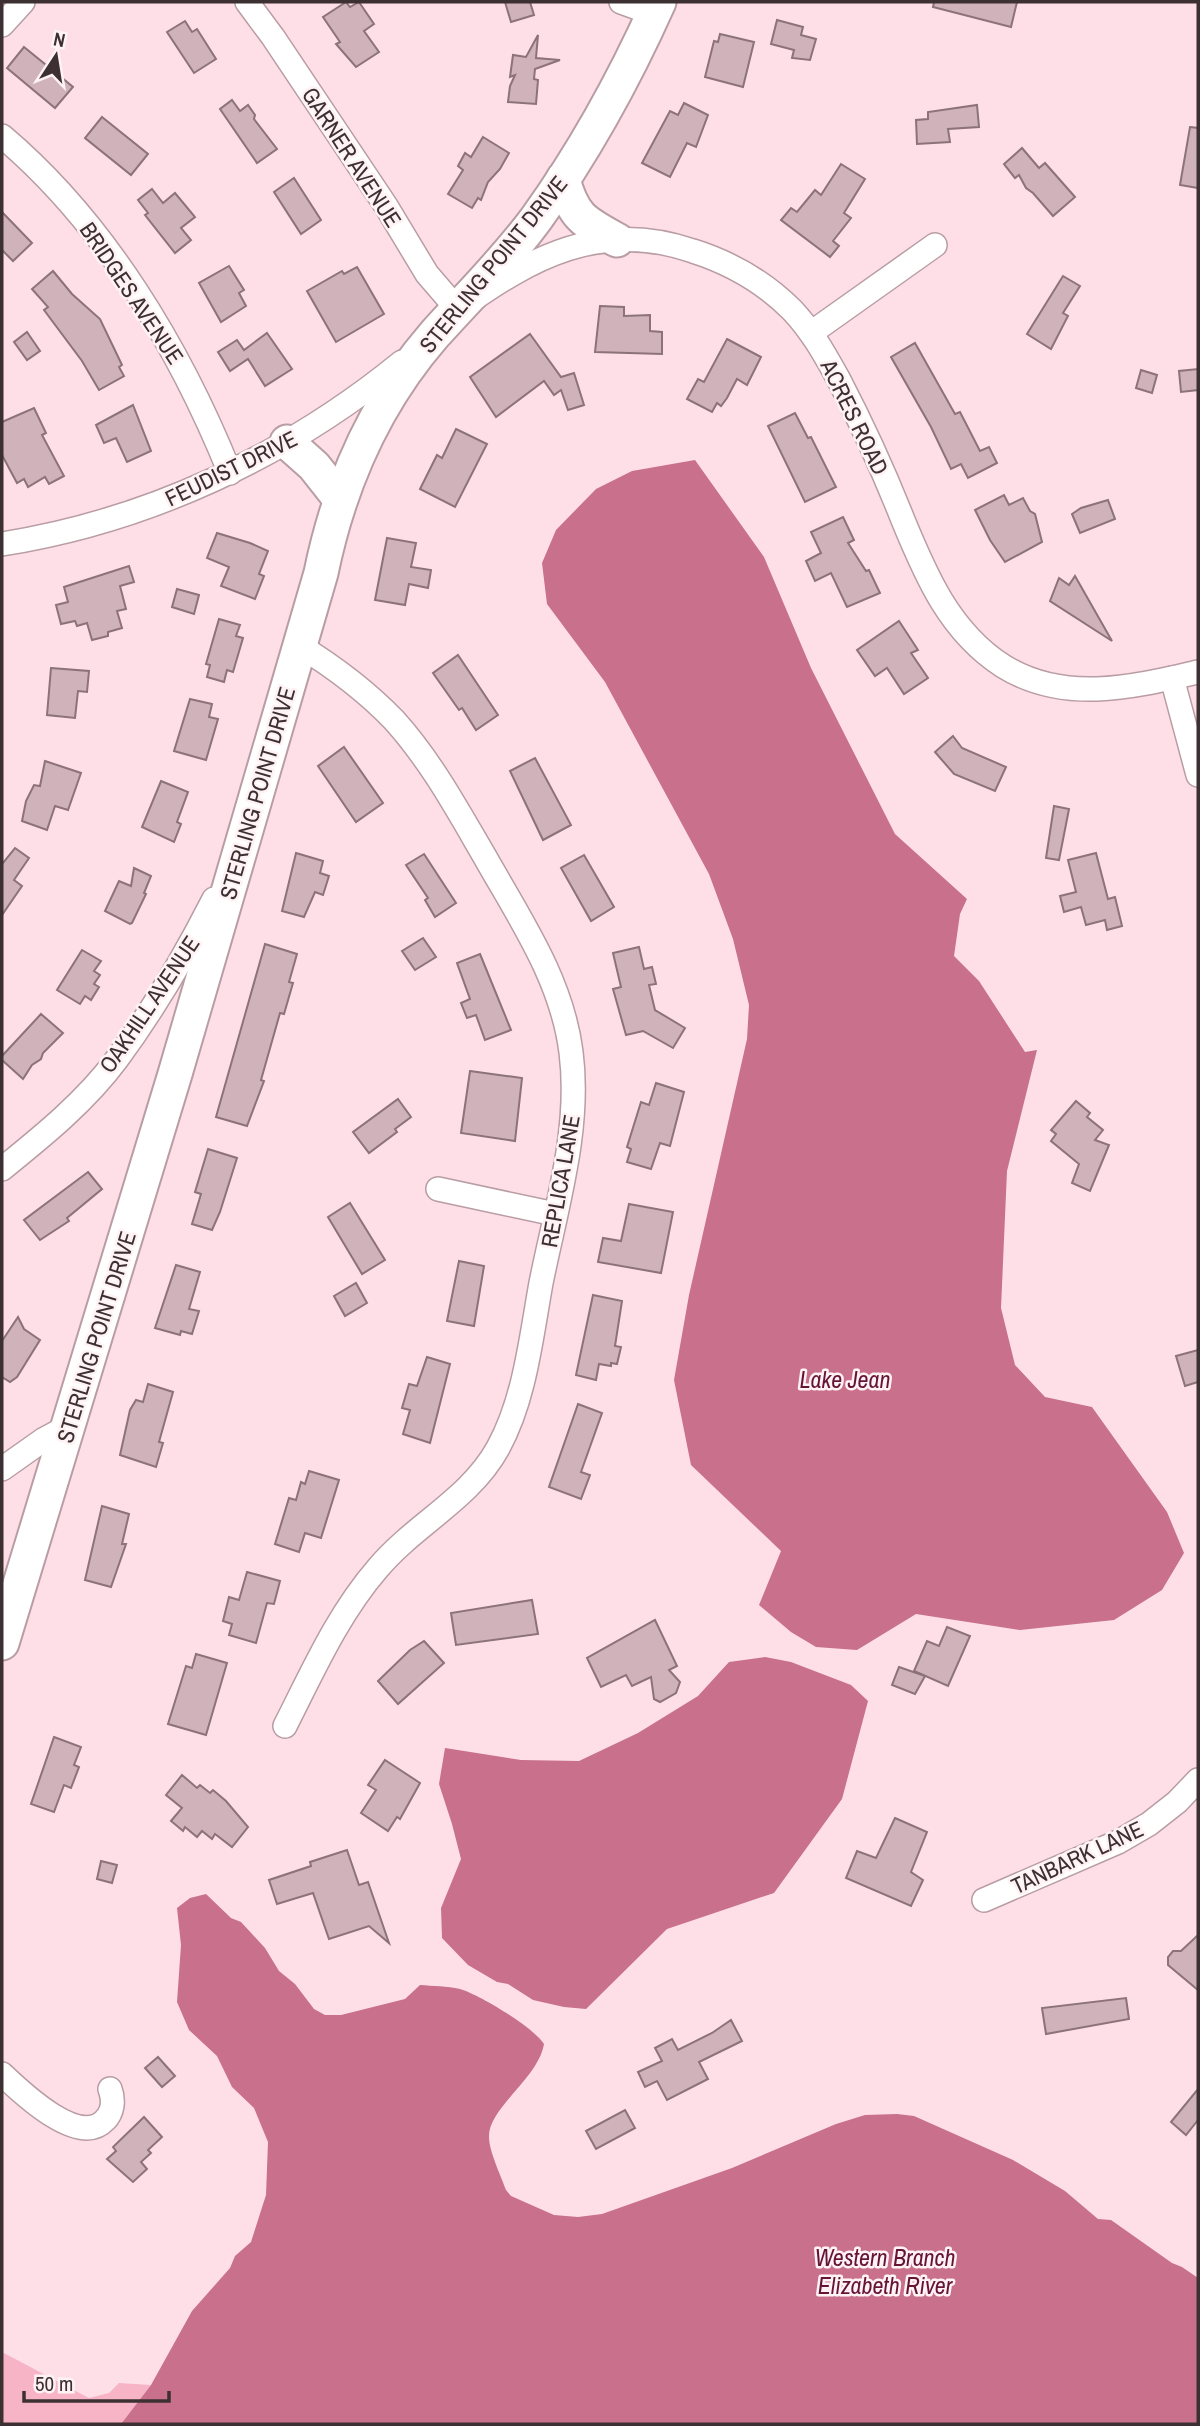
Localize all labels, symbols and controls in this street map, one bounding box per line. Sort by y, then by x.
north arrow [21,21,91,91]
text: N [51,25,68,53]
street label: GARNER AVENUE [295,81,409,233]
street label: STERLING POINT DRIVE [412,169,574,359]
street label: BRIDGES AVENUE [73,216,191,370]
street label: ACRES ROAD [813,353,896,480]
street label: FEUDIST DRIVE [160,423,302,513]
street label: STERLING POINT DRIVE [212,683,302,903]
street label: OAKHILL AVENUE [92,929,206,1079]
street label: REPLICA LANE [533,1112,587,1250]
street label: STERLING POINT DRIVE [49,1227,143,1447]
water label: Lake Jean [800,1363,890,1395]
street label: TANBARK LANE [1006,1813,1148,1901]
water label: Western Branch Elizabeth River [815,2241,955,2301]
scale bar [24,2360,170,2404]
text: 50 m [35,2369,73,2398]

